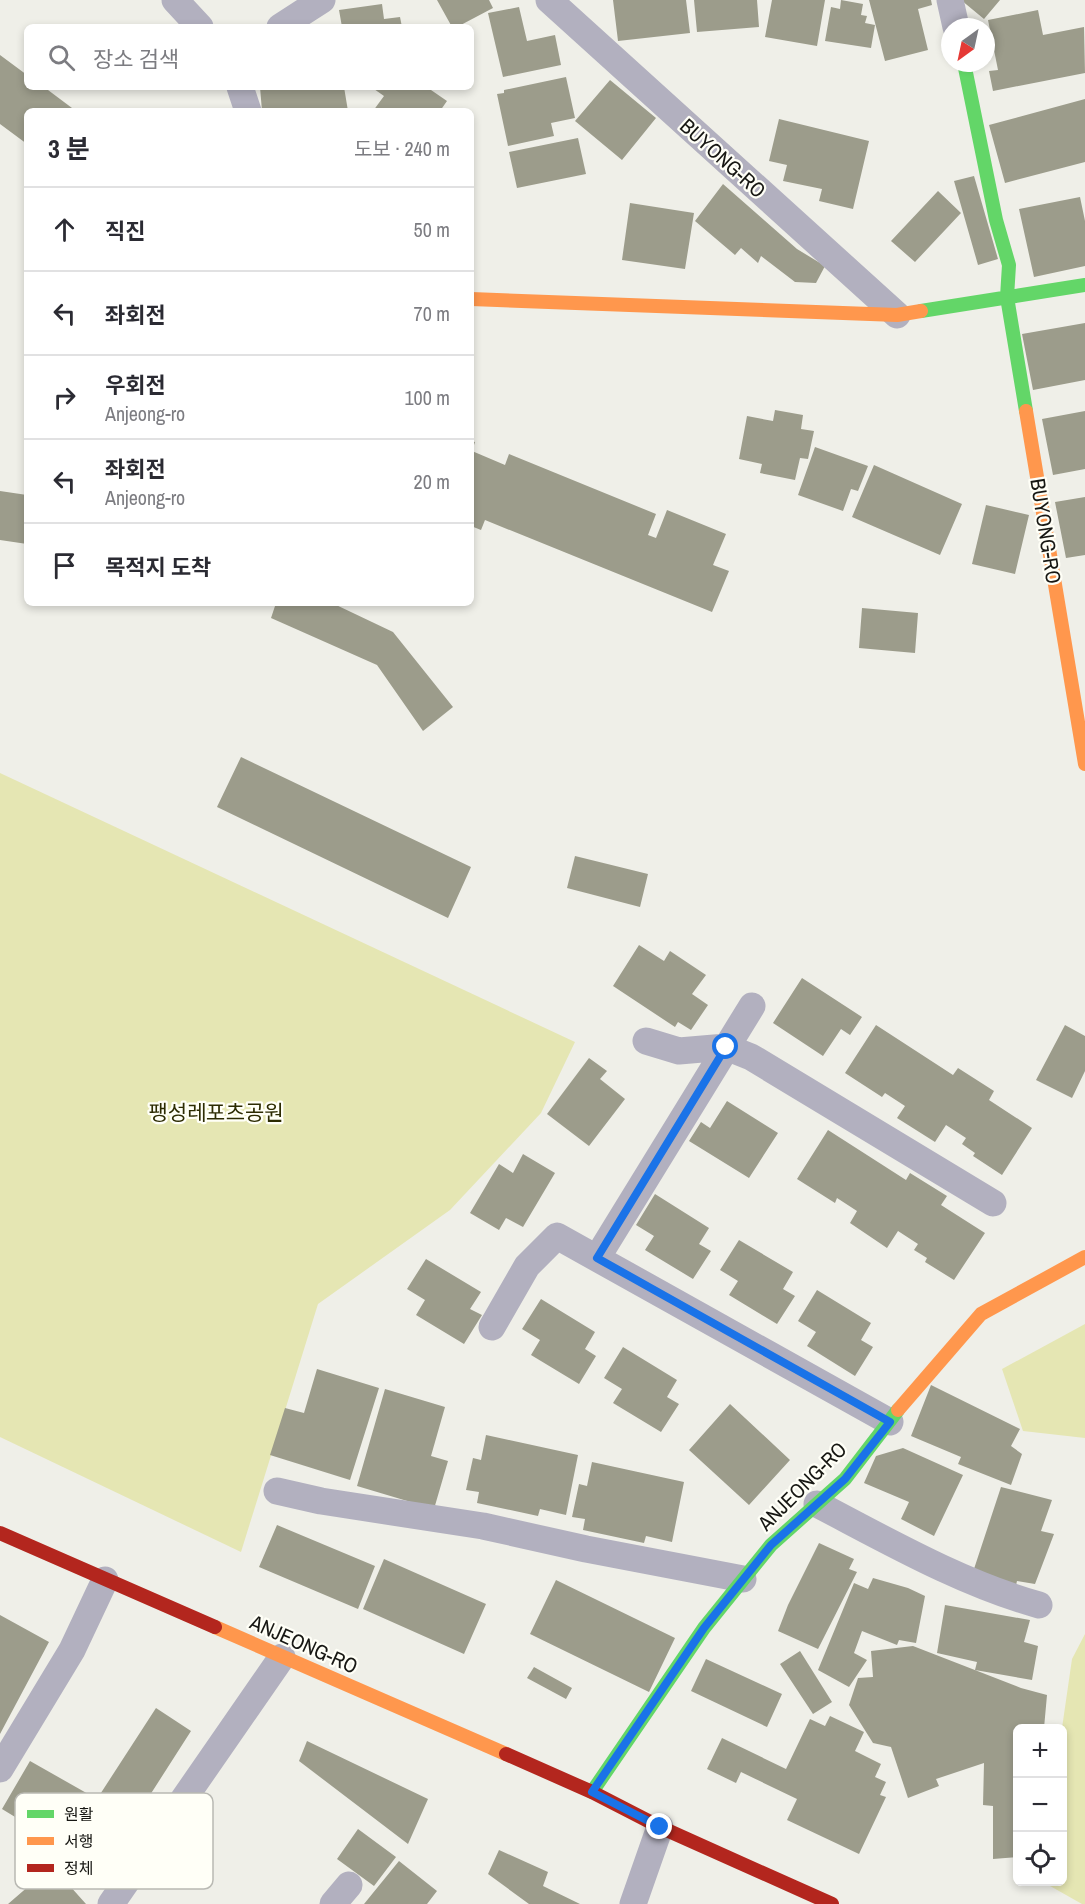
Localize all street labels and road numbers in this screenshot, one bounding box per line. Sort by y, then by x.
street label: BUYONG-RO [674,112,772,204]
street label: BUYONG-RO [1023,476,1069,586]
street label: ANJEONG-RO [750,1435,853,1538]
street label: ANJEONG-RO [245,1607,362,1681]

